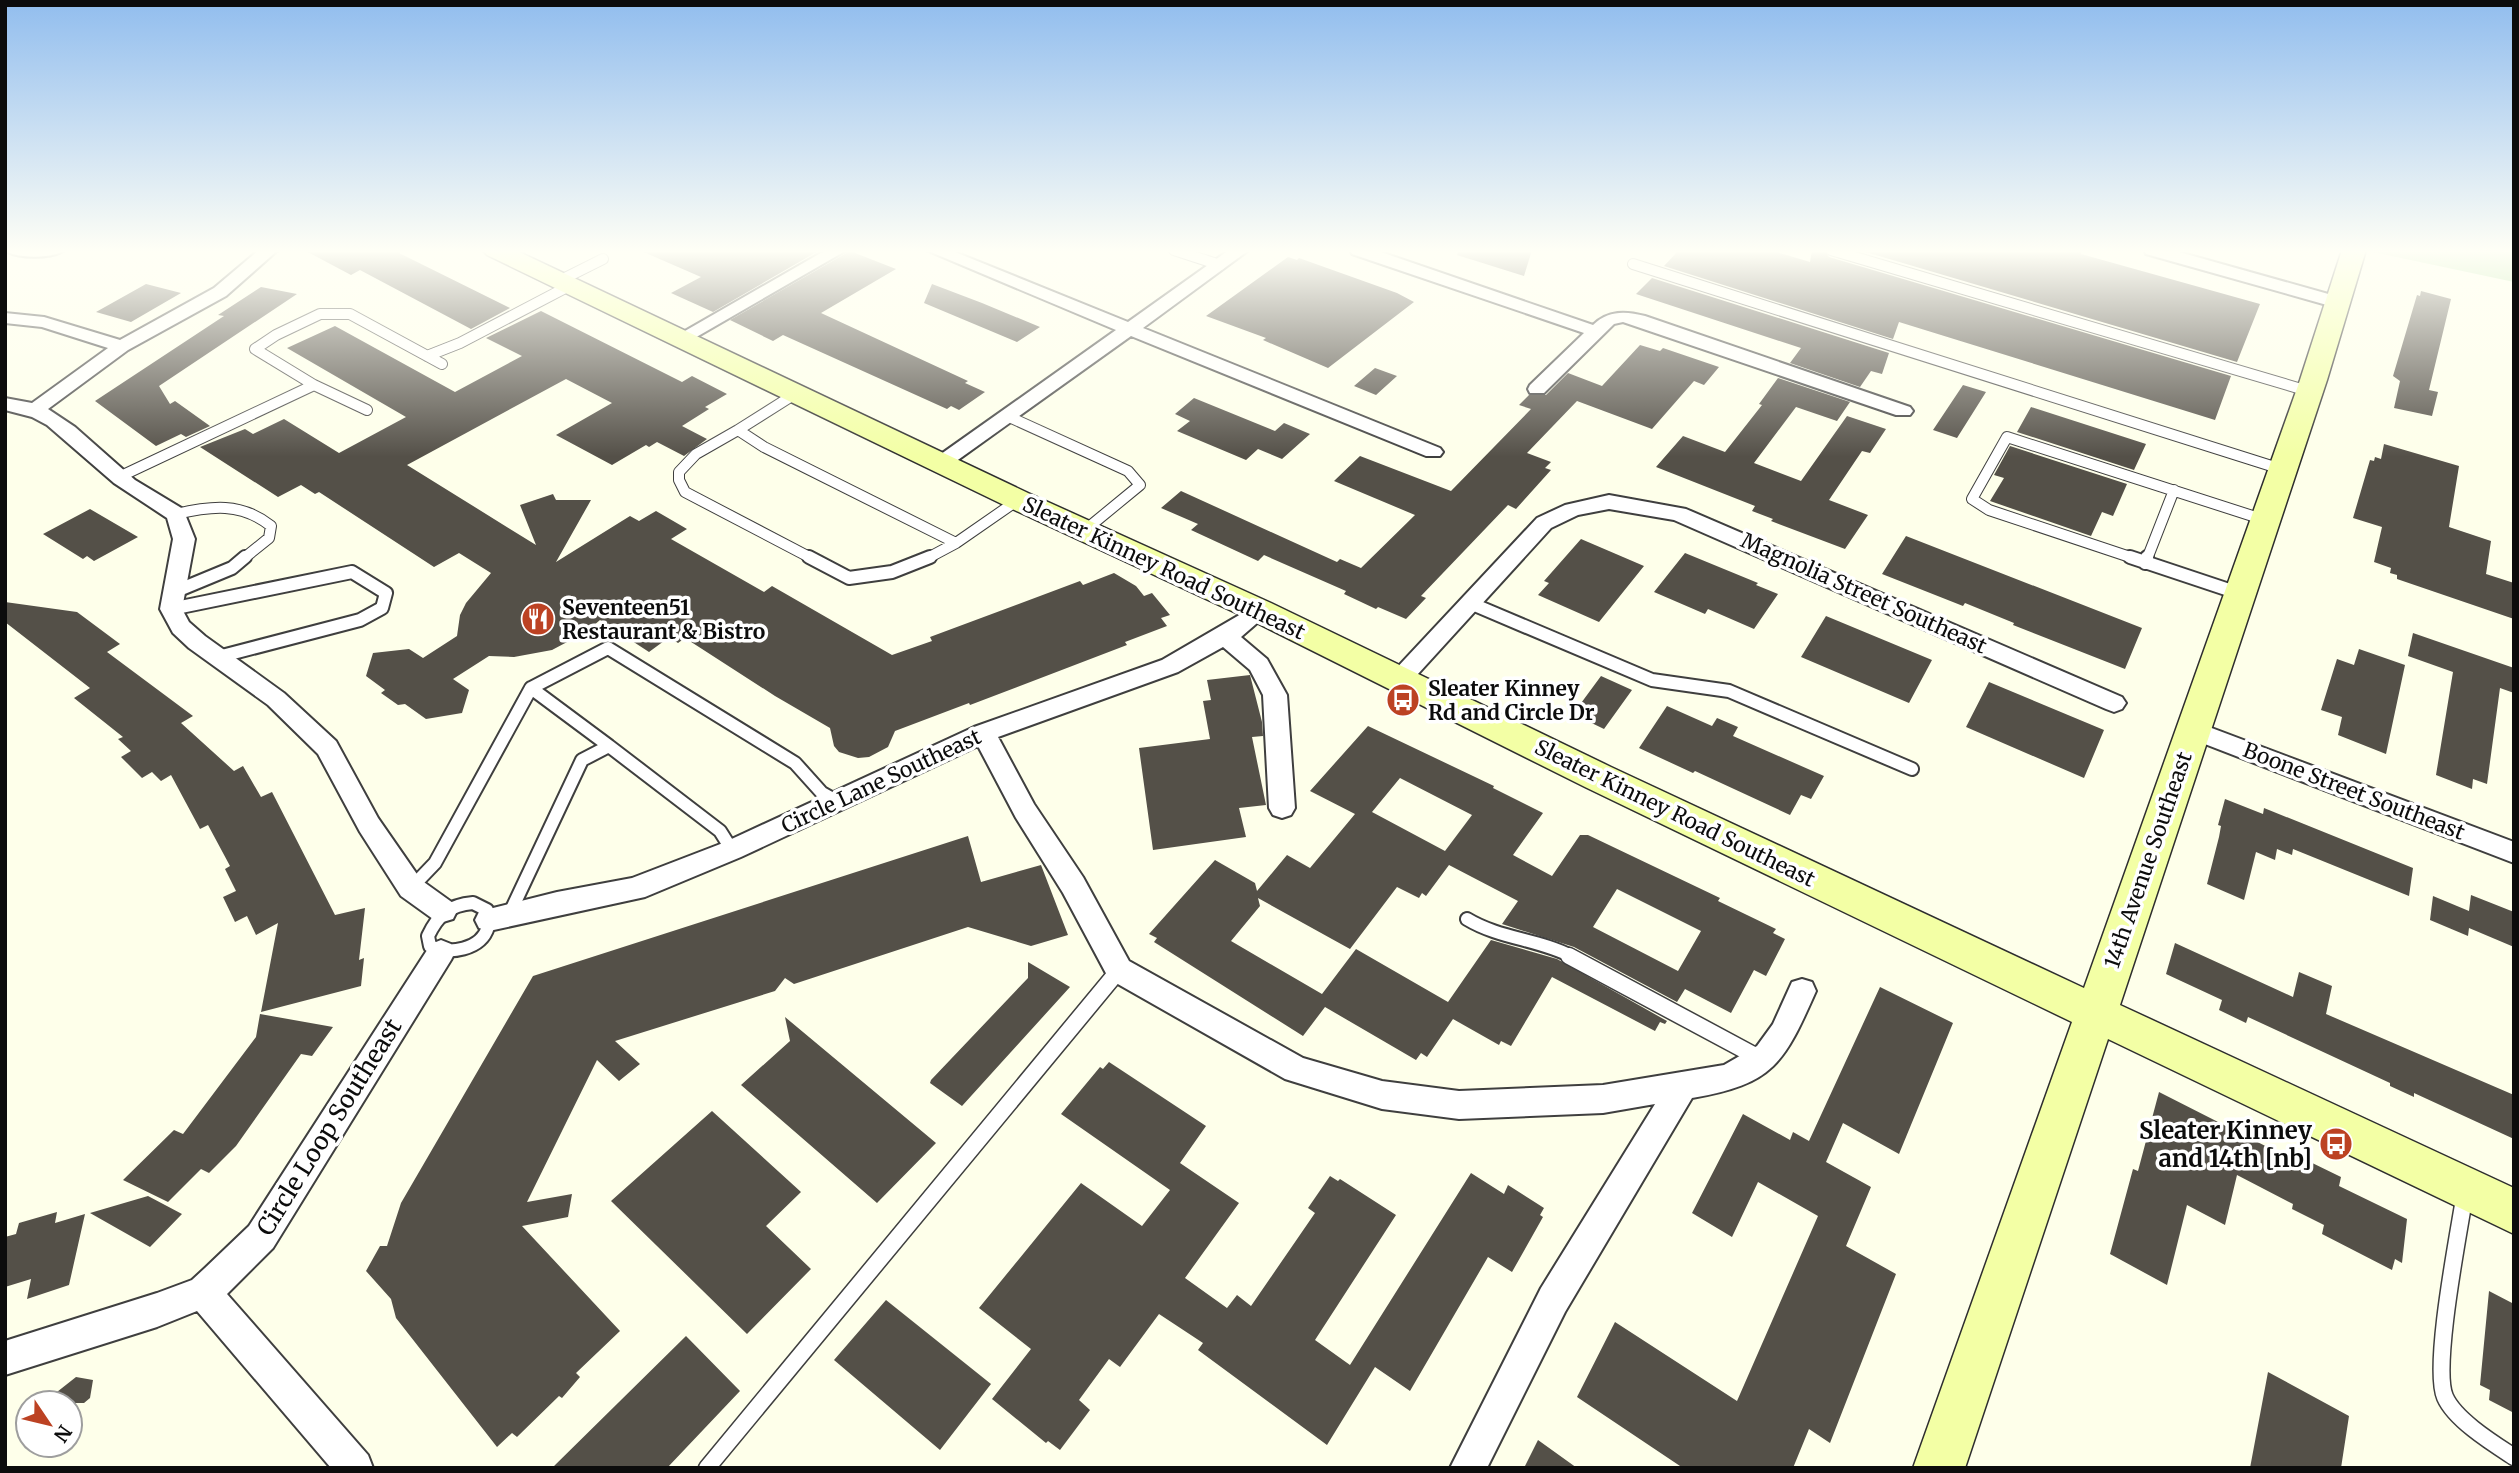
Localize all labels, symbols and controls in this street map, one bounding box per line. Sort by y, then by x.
street label: Sleater Kinney Road Southeast [1019,491,1309,645]
street label: Magnolia Street Southeast [1737,527,1991,659]
place label: Seventeen51 Restaurant & Bistro [562,594,765,645]
restaurant icon: Seventeen51 Restaurant & Bistro [519,600,557,638]
place label: Sleater Kinney Rd and Circle Dr [1428,675,1595,726]
bus stop icon: Sleater Kinney Rd and Circle Dr [1384,681,1422,719]
street label: Circle Lane Southeast [777,723,985,839]
street label: Sleater Kinney Road Southeast [1530,733,1820,893]
street label: Boone Street Southeast [2239,736,2469,846]
street label: 14th Avenue Southeast [2098,748,2198,972]
street label: Circle Loop Southeast [250,1012,409,1241]
place label: Sleater Kinney and 14th [nb] [2139,1115,2313,1174]
bus stop icon: Sleater Kinney and 14th [nb] [2317,1125,2355,1163]
north arrow [14,1389,84,1459]
text: N [49,1421,77,1447]

